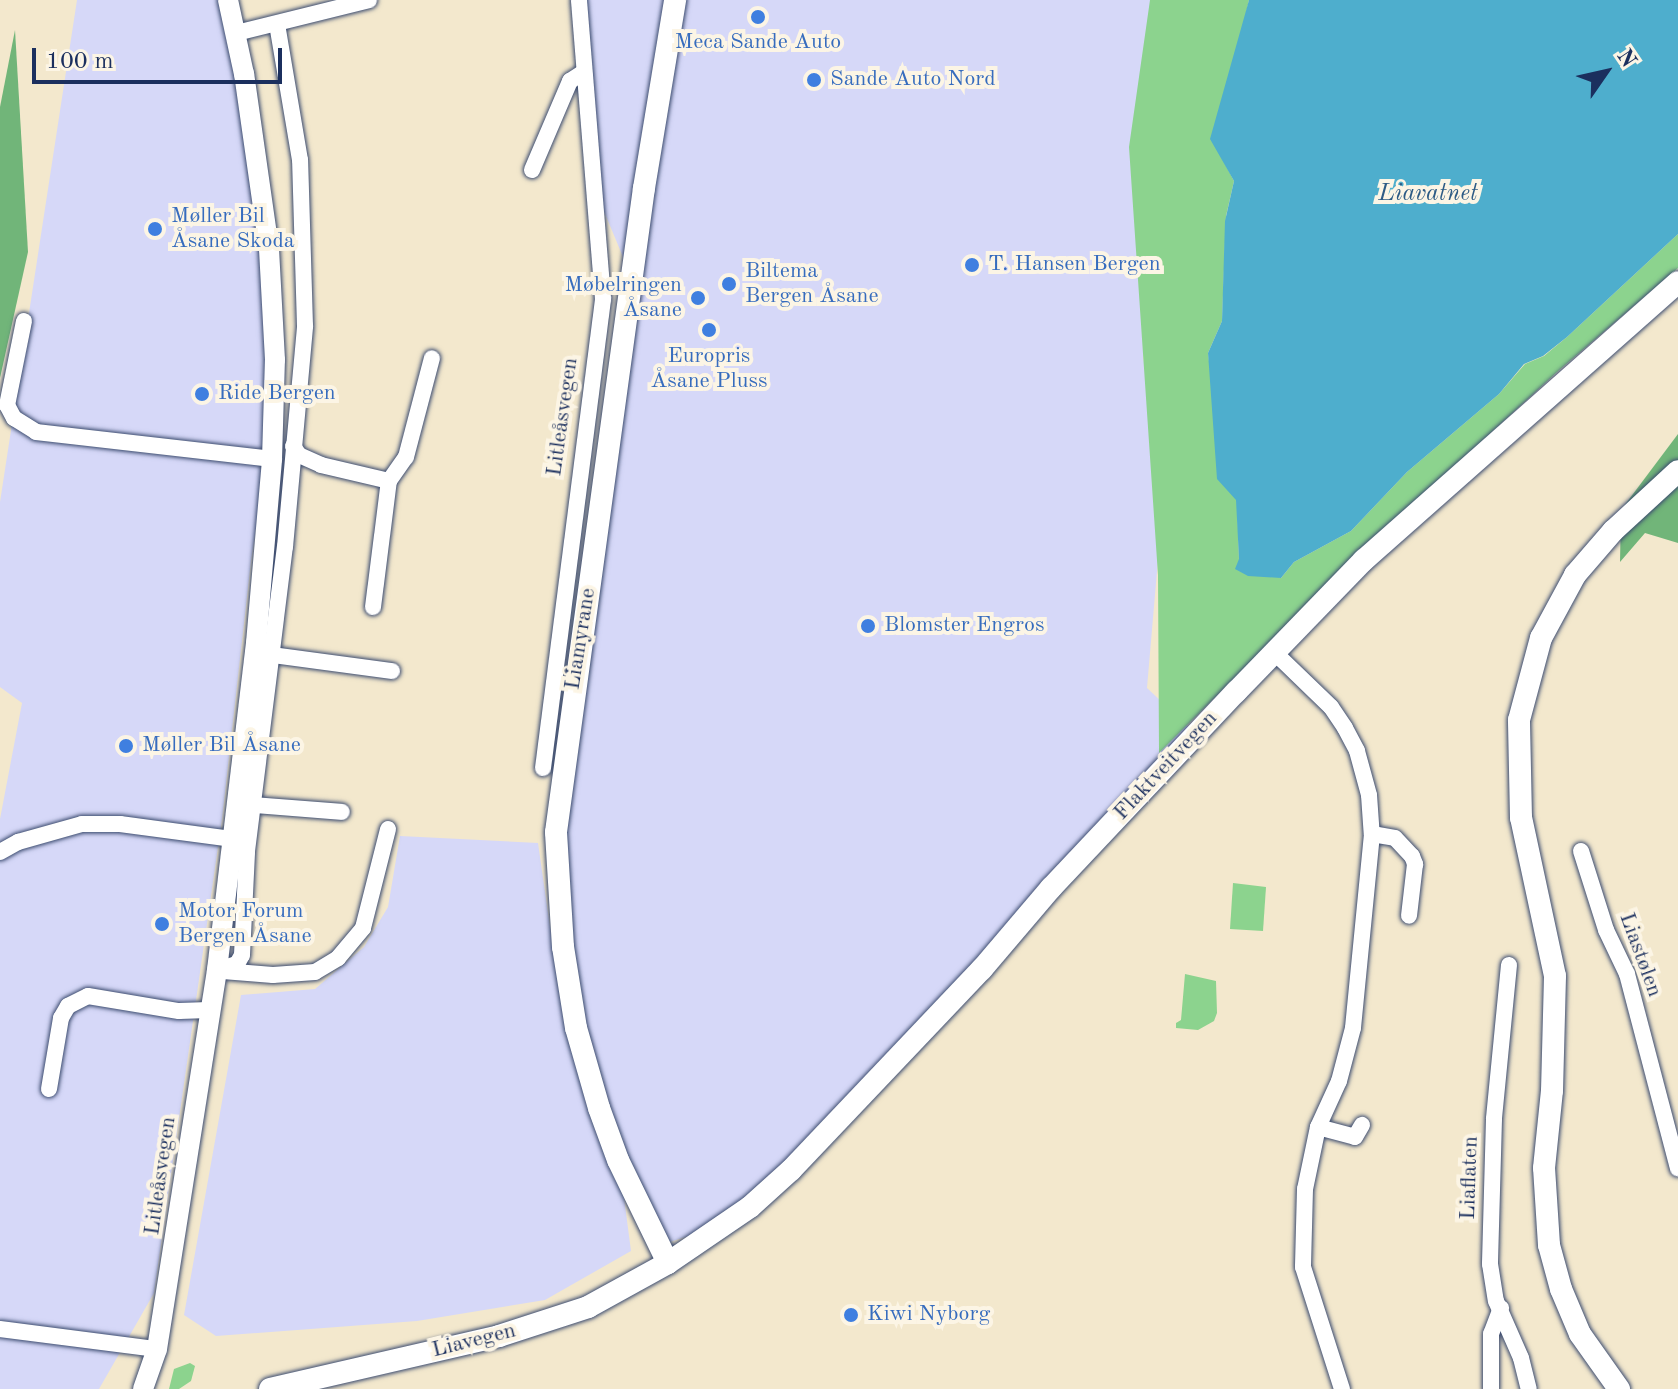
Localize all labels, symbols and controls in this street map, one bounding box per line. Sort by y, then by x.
marker: Meca Sande Auto [749,8,767,26]
place label: Meca Sande Auto [675,30,841,56]
scale bar [36,32,286,82]
north arrow [1566,32,1646,112]
text: N [1612,45,1640,72]
text: 100 m [46,50,114,74]
place label: Sande Auto Nord [830,67,996,93]
marker: Sande Auto Nord [805,71,823,89]
water label: Liavatnet [1378,181,1478,209]
place label: Møller Bil Åsane Skoda [171,203,295,254]
marker: Møller Bil Åsane Skoda [146,220,164,238]
place label: T. Hansen Bergen [988,252,1161,278]
marker: T. Hansen Bergen [963,256,981,274]
place label: Biltema Bergen Åsane [745,258,879,310]
place label: Møbelringen Åsane [565,272,682,324]
marker: Biltema Bergen Åsane [720,275,738,293]
marker: Møbelringen Åsane [689,289,707,307]
marker: Europris Åsane Pluss [700,321,718,339]
place label: Europris Åsane Pluss [650,343,768,394]
street label: Litleåsvegen [542,356,584,478]
place label: Ride Bergen [218,381,336,407]
marker: Ride Bergen [193,385,211,403]
street label: Liamyrane [560,586,602,692]
place label: Blomster Engros [884,613,1044,639]
marker: Blomster Engros [859,617,877,635]
street label: Flaktveitvegen [1109,706,1223,826]
place label: Møller Bil Åsane [142,733,301,759]
marker: Møller Bil Åsane [117,737,135,755]
place label: Motor Forum Bergen Åsane [178,898,312,950]
street label: Liastølen [1613,909,1667,1001]
marker: Motor Forum Bergen Åsane [153,915,171,933]
street label: Litleåsvegen [140,1115,182,1237]
street label: Liaflaten [1455,1136,1485,1220]
place label: Kiwi Nyborg [867,1302,990,1328]
marker: Kiwi Nyborg [842,1306,860,1324]
street label: Liavegen [429,1318,519,1364]

